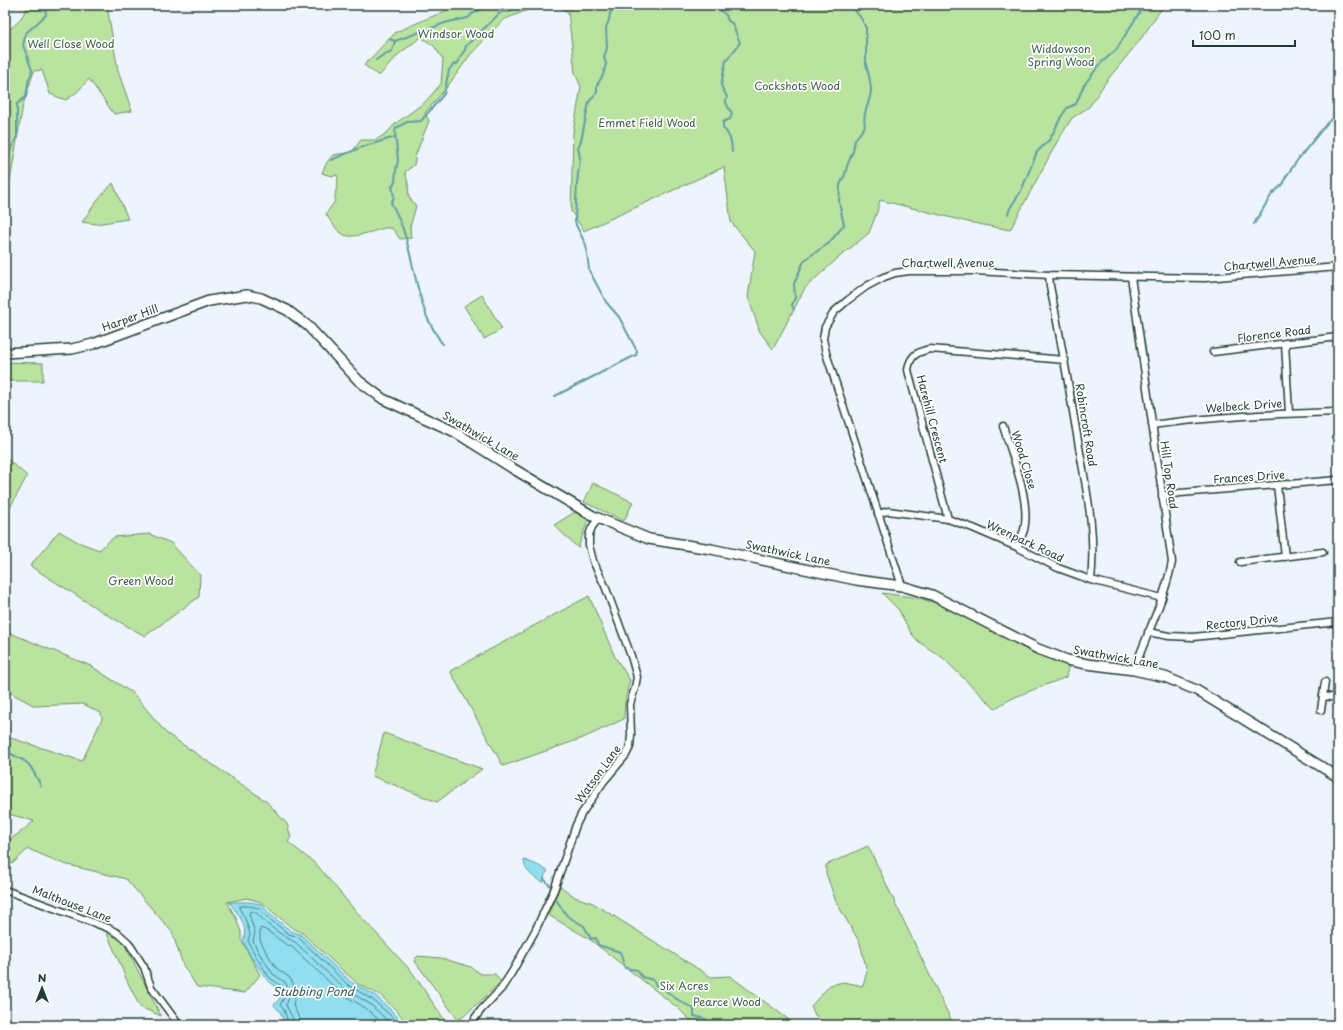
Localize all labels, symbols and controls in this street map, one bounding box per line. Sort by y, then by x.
scale bar [1193,22,1295,48]
park label: Windsor Wood [418,25,494,42]
text: 100 m [1199,26,1236,44]
park label: Well Close Wood [28,35,114,52]
park label: Widdowson Spring Wood [1027,40,1095,70]
park label: Cockshots Wood [754,77,840,94]
park label: Emmet Field Wood [598,114,696,131]
street label: Chartwell Avenue [1223,250,1317,275]
street label: Chartwell Avenue [902,254,994,271]
street label: Harper Hill [99,299,160,336]
street label: Florence Road [1236,321,1312,346]
street label: Harehill Crescent [913,373,953,465]
street label: Robincroft Road [1072,382,1101,468]
street label: Welbeck Drive [1205,394,1283,417]
street label: Swathwick Lane [440,407,523,465]
street label: Wood Close [1007,428,1042,492]
street label: Hill Top Road [1156,440,1183,510]
street label: Frances Drive [1212,466,1286,487]
street label: Wrenpark Road [984,515,1067,566]
street label: Swathwick Lane [744,535,832,570]
park label: Green Wood [108,572,174,589]
street label: Rectory Drive [1205,609,1279,634]
street label: Swathwick Lane [1072,641,1160,672]
street label: Watson Lane [571,741,625,806]
street label: Malthouse Lane [30,881,114,926]
north arrow [22,968,62,1008]
text: N [38,969,47,986]
park label: Six Acres [659,977,709,994]
water label: Stubbing Pond [272,982,356,1000]
park label: Pearce Wood [693,993,761,1010]

